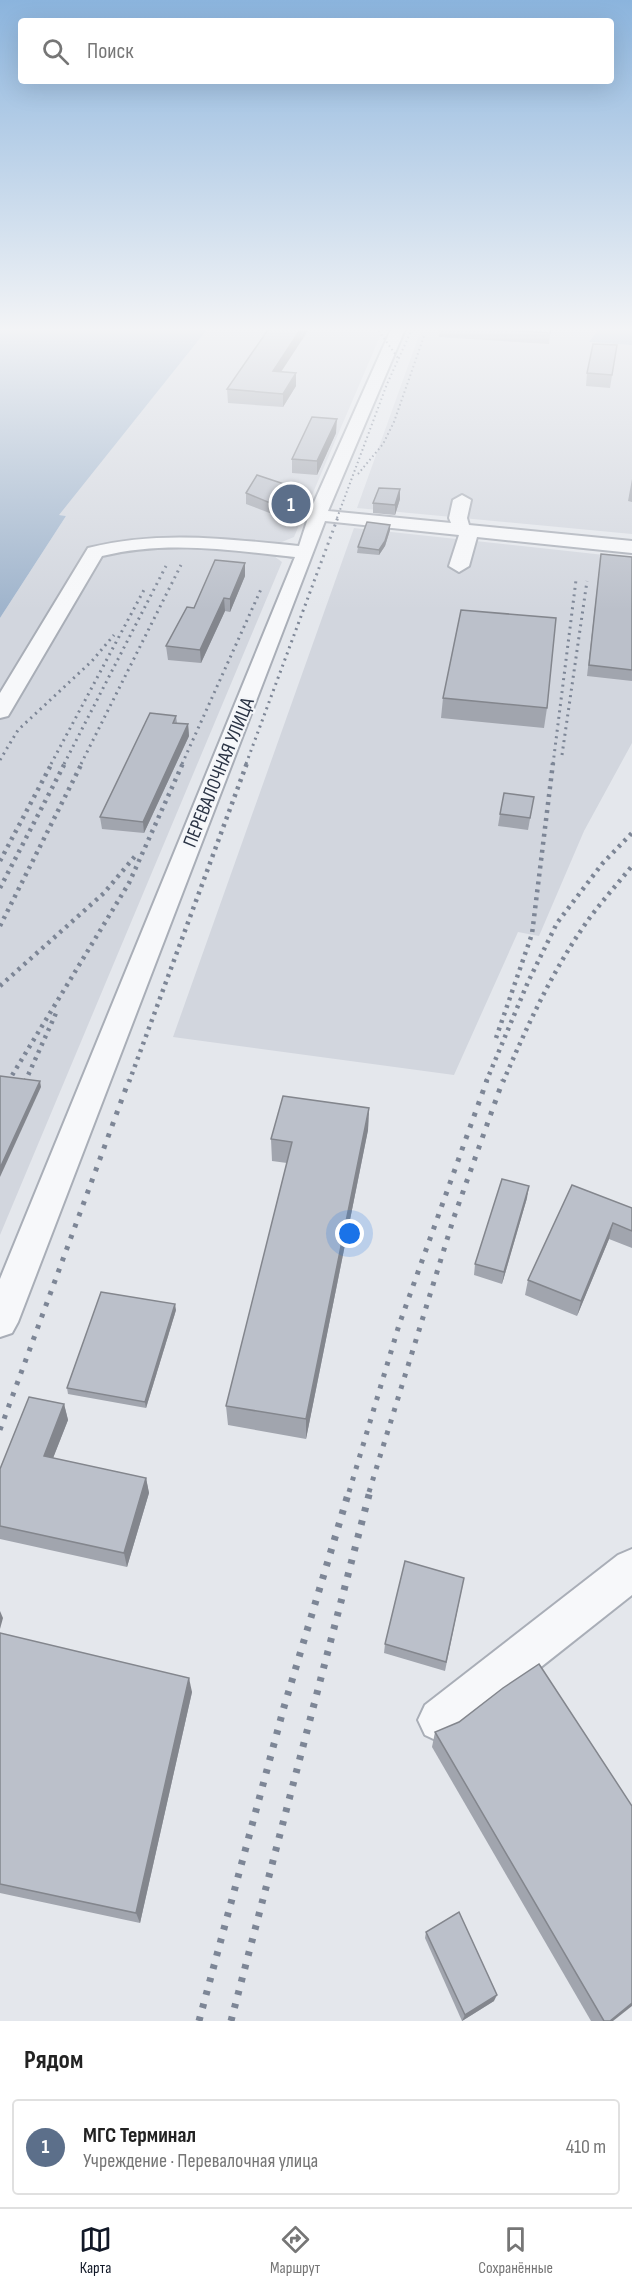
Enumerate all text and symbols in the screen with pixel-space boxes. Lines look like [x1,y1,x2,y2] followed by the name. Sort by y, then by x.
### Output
[18,18,614,84] search box
[39,35,72,68] icon: search
[87,38,133,65] text: Поиск
[272,482,310,526] pin: 1
[178,694,260,851] street label: ПЕРЕВАЛОЧНАЯ УЛИЦА
[335,1219,364,1248] your location
[24,2045,83,2076] text: Рядом
[83,2122,196,2149] text: МГС Терминал
[42,2135,49,2159] text: 1
[566,2135,606,2159] text: 410 m
[83,2149,318,2173] text: Учреждение · Перевалочная улица
[79,2223,112,2278] tab: Карта
[270,2223,320,2278] tab: Маршрут
[478,2223,553,2278] tab: Сохранённые

